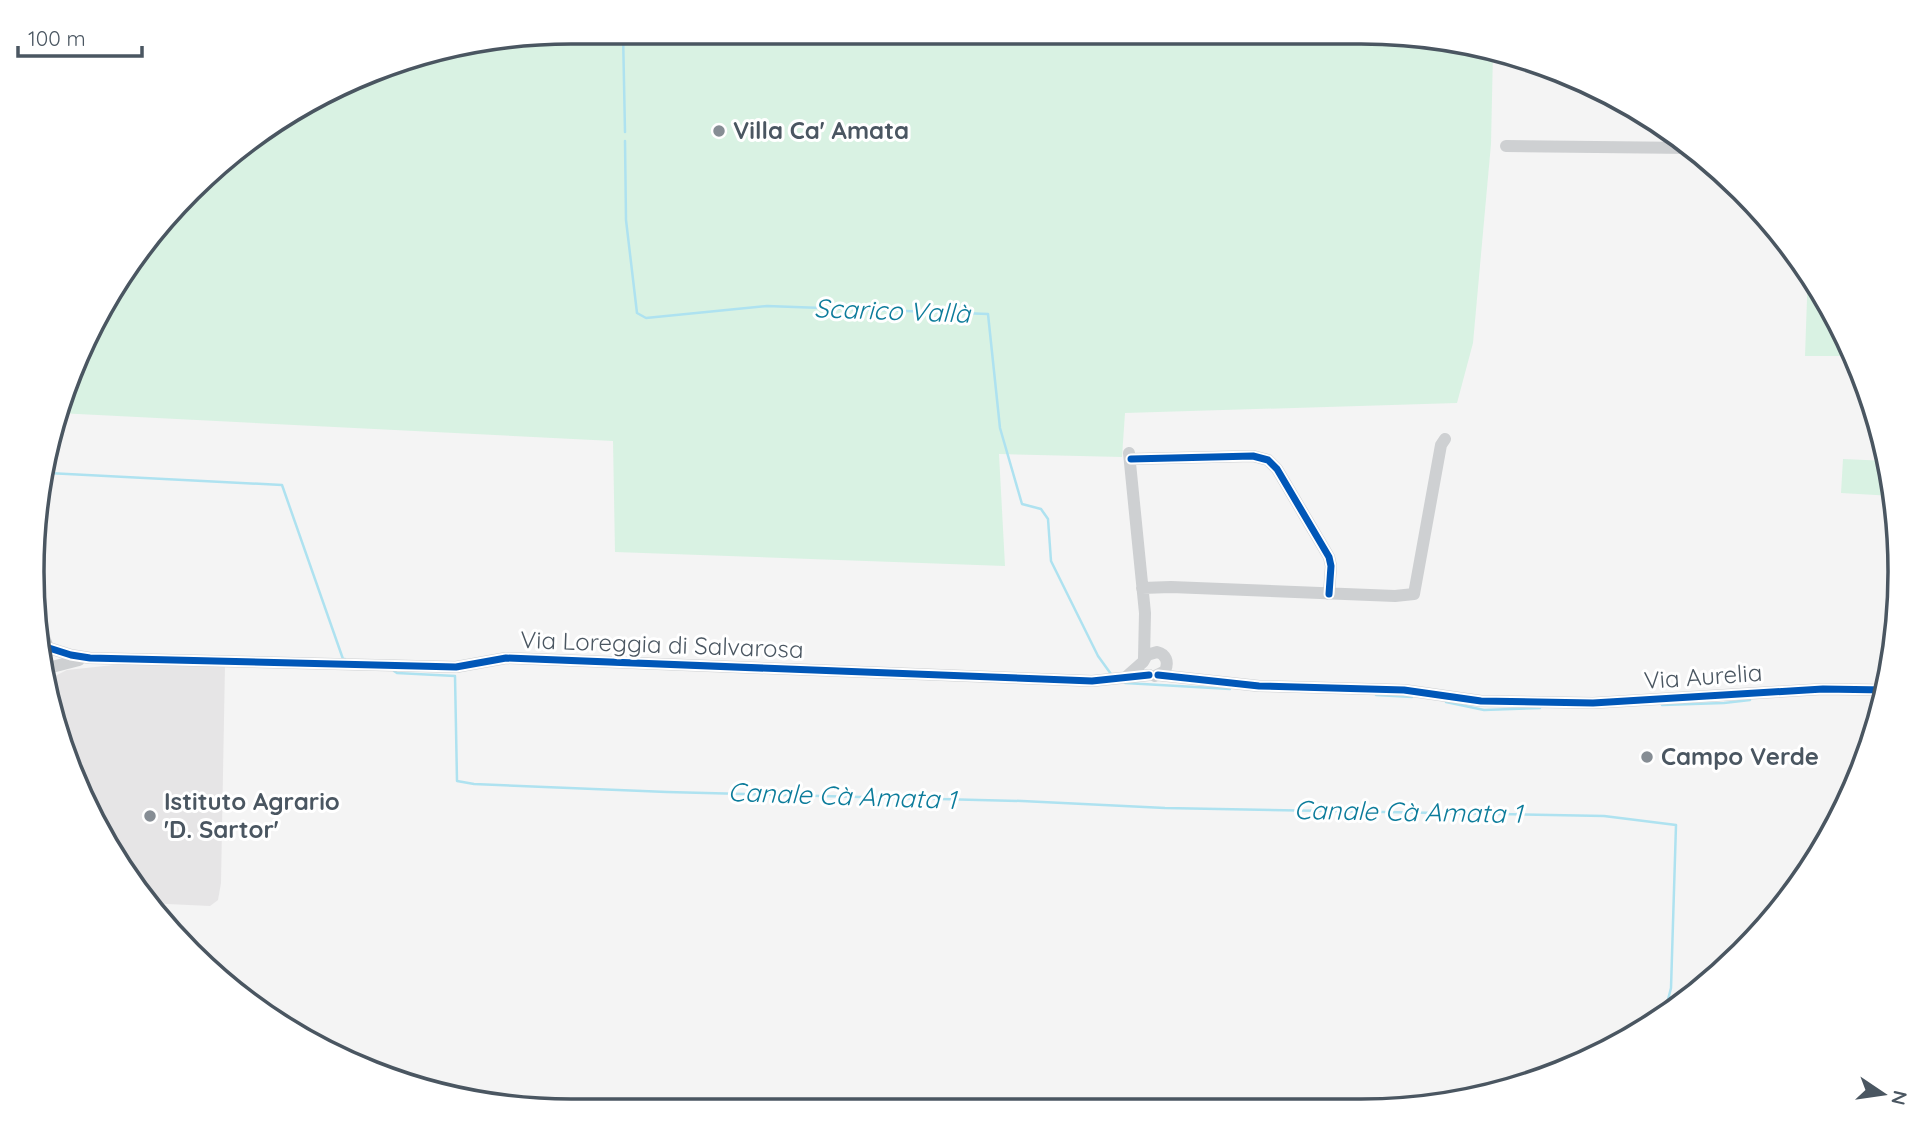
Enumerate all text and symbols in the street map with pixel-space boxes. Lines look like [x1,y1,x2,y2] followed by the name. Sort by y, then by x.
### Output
[18,14,142,58] scale bar
[28,25,86,51] text: 100 m
[733,115,909,145] place label: Villa Ca' Amata
[711,123,727,139] marker: Villa Ca' Amata
[813,291,972,330] water label: Scarico Vallà
[520,624,804,664] street label: Via Loreggia di Salvarosa
[1643,657,1763,695] street label: Via Aurelia
[1661,741,1819,771] place label: Campo Verde
[1639,749,1655,765] marker: Campo Verde
[727,775,959,816] water label: Canale Cà Amata 1
[164,786,340,844] place label: Istituto Agrario 'D. Sartor'
[1294,793,1525,830] water label: Canale Cà Amata 1
[142,808,158,824] marker: Istituto Agrario 'D. Sartor'
[1848,1059,1918,1129] north arrow
[1886,1088,1913,1107] text: N

